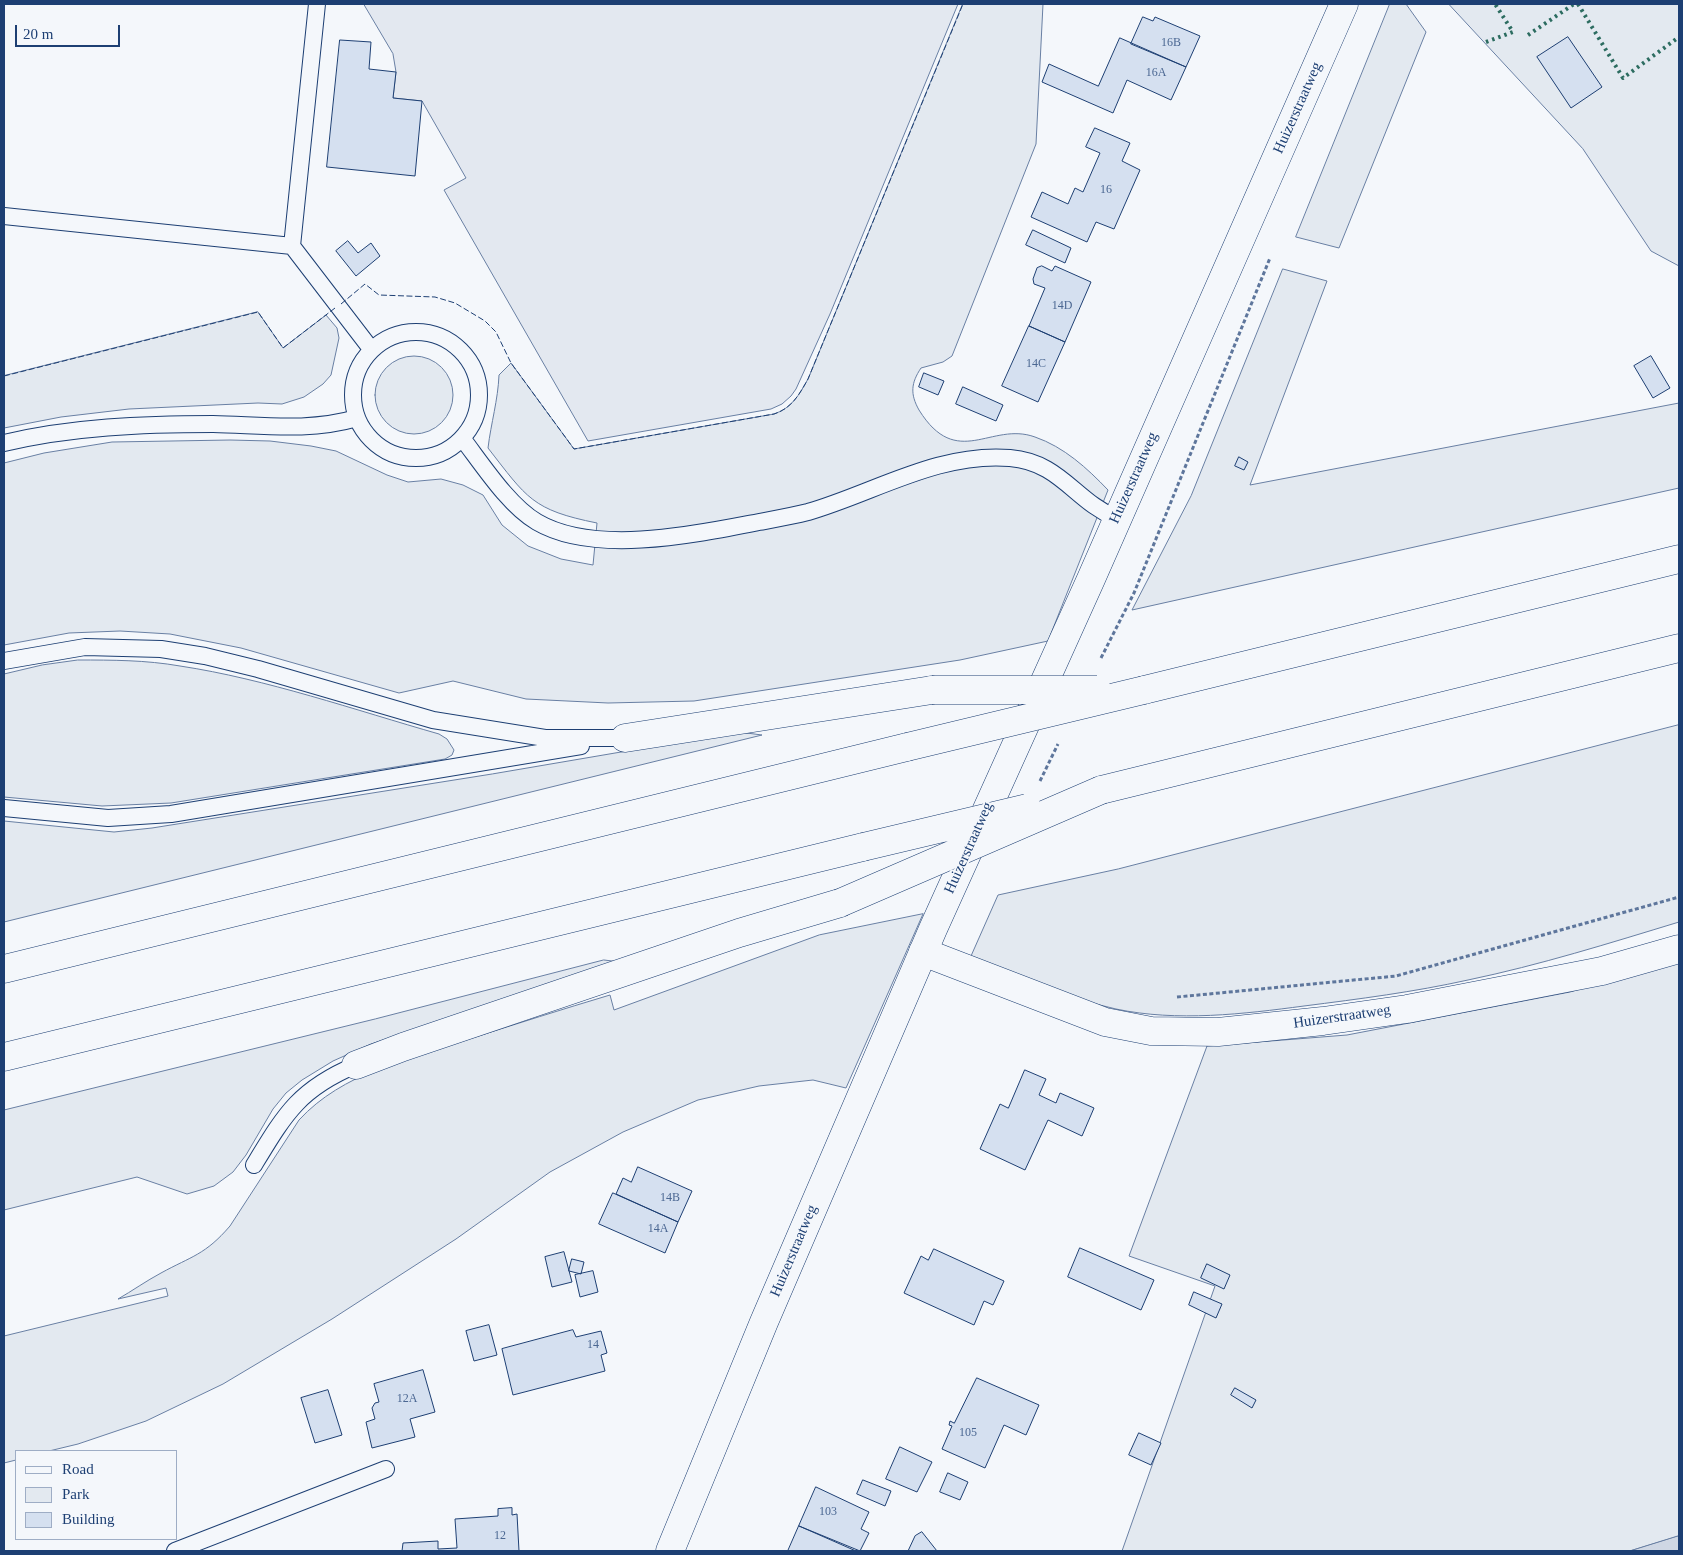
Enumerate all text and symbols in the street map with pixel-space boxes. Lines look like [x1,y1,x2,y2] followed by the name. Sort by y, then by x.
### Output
[18,15,122,47] scale bar
[23,26,53,42] text: 20 m
[1161,36,1181,50] house number: 16B
[1270,59,1326,157] street label: Huizerstraatweg
[1146,66,1166,80] house number: 16A
[1100,183,1112,197] house number: 16
[1052,299,1072,313] house number: 14D
[1026,357,1046,371] house number: 14C
[1106,429,1162,527] street label: Huizerstraatweg
[941,799,997,897] street label: Huizerstraatweg
[1292,1001,1392,1033] street label: Huizerstraatweg
[660,1191,680,1205] house number: 14B
[767,1202,821,1300] street label: Huizerstraatweg
[648,1222,668,1236] house number: 14A
[587,1338,599,1352] house number: 14
[397,1392,417,1406] house number: 12A
[959,1426,977,1440] house number: 105
[15,1450,178,1540] legend
[62,1461,94,1477] text: Road
[62,1486,90,1502] text: Park
[819,1505,837,1519] house number: 103
[62,1511,115,1527] text: Building
[494,1529,506,1543] house number: 12

